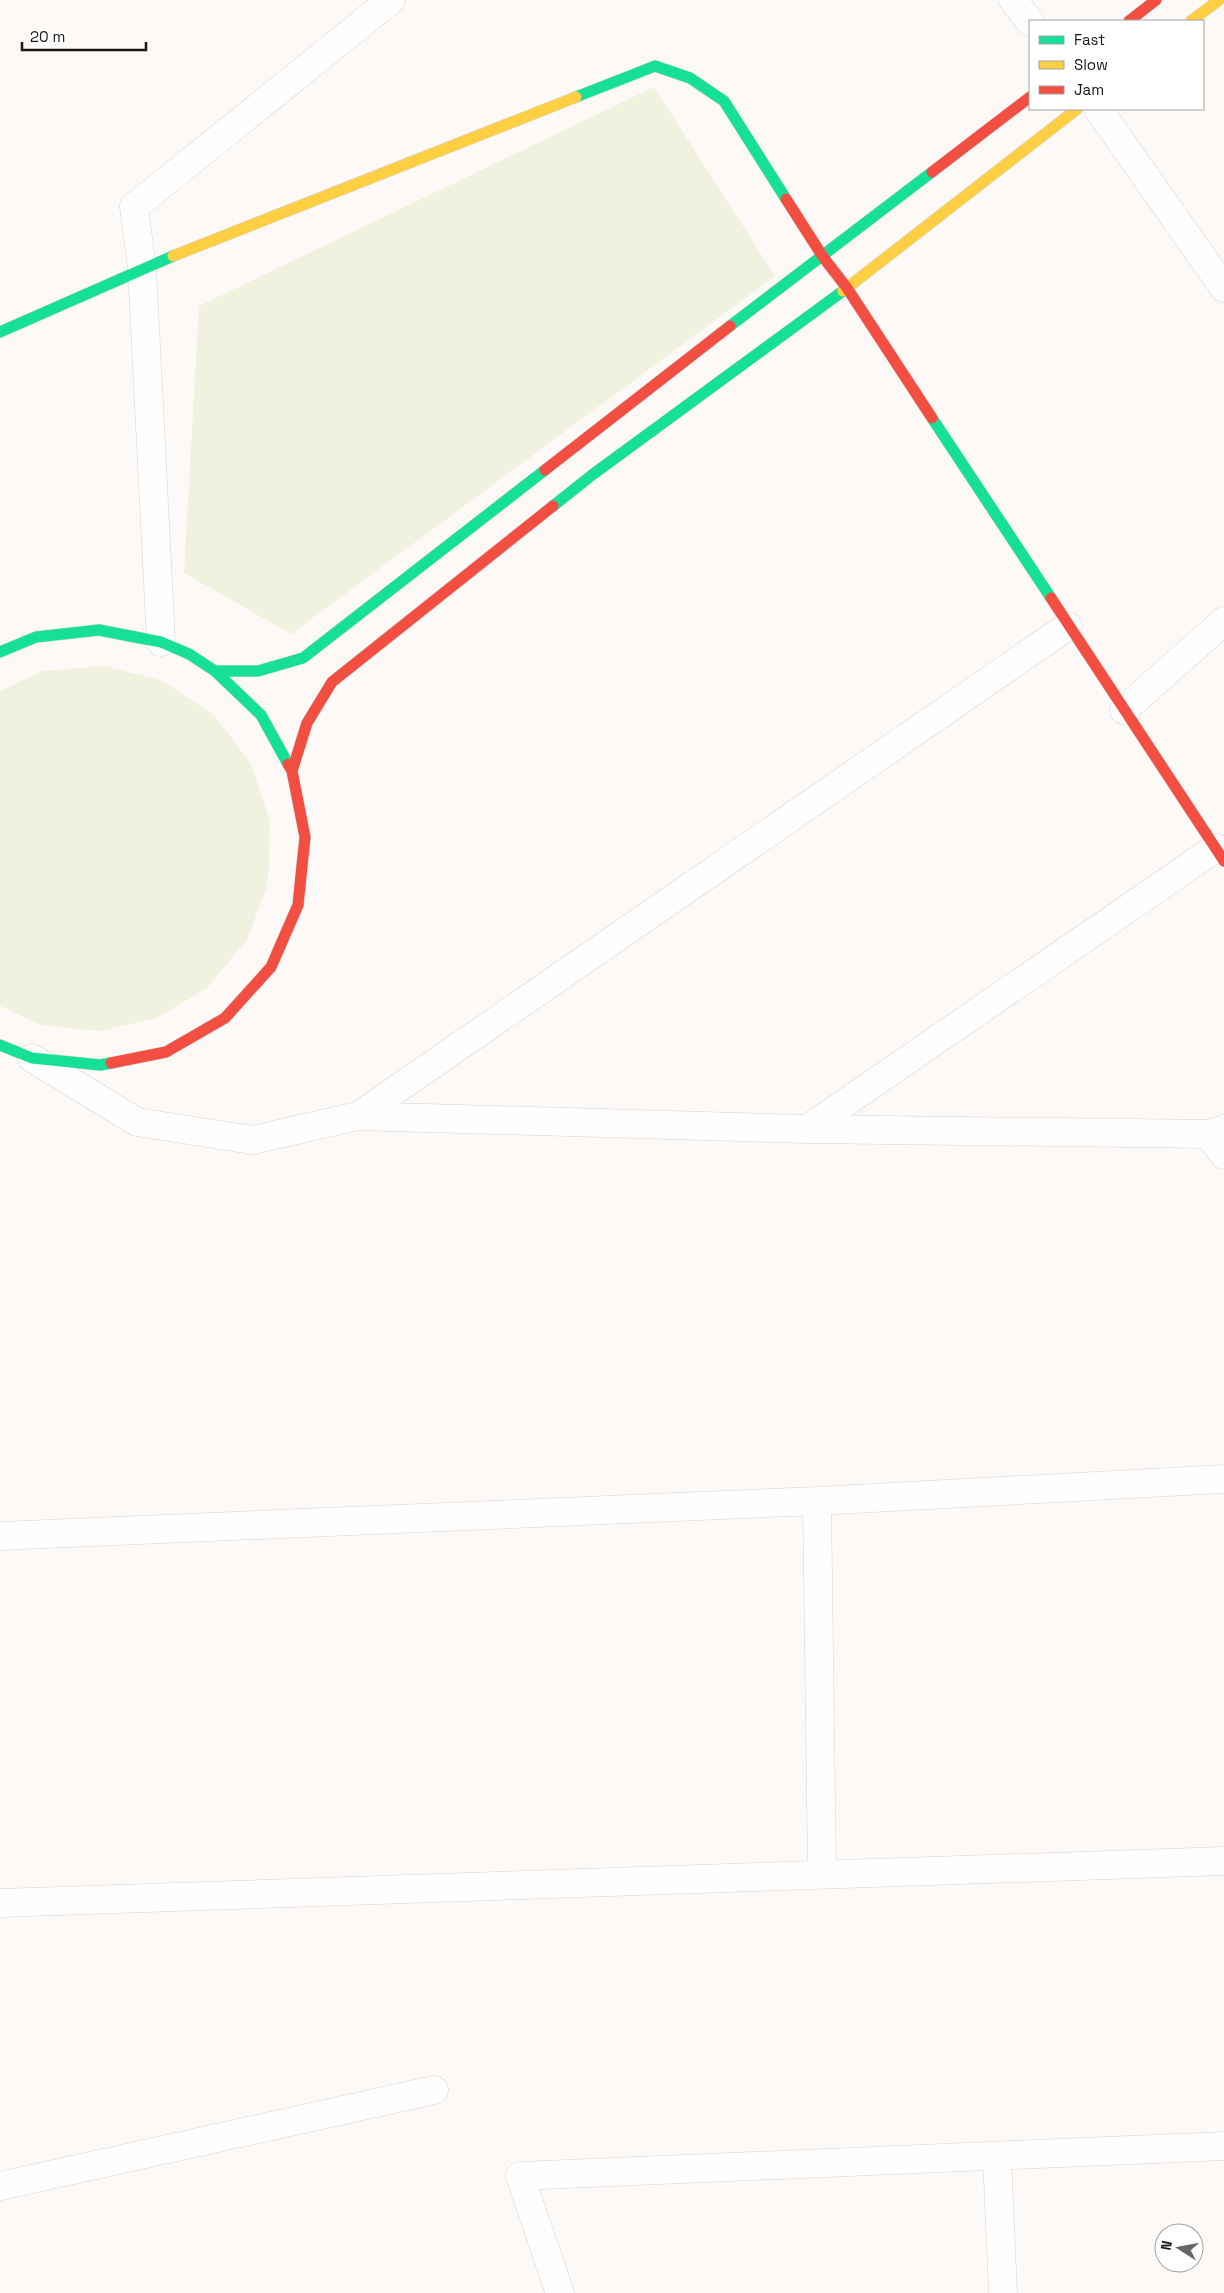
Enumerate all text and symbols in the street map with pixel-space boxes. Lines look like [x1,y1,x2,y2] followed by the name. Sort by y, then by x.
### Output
[22,20,146,52] scale bar
[1029,20,1204,110] legend
[30,27,65,46] text: 20 m
[1074,30,1105,49] text: Fast
[1074,55,1108,74] text: Slow
[1074,80,1104,99] text: Jam
[1154,2223,1204,2273] north arrow
[1157,2239,1176,2252] text: N

